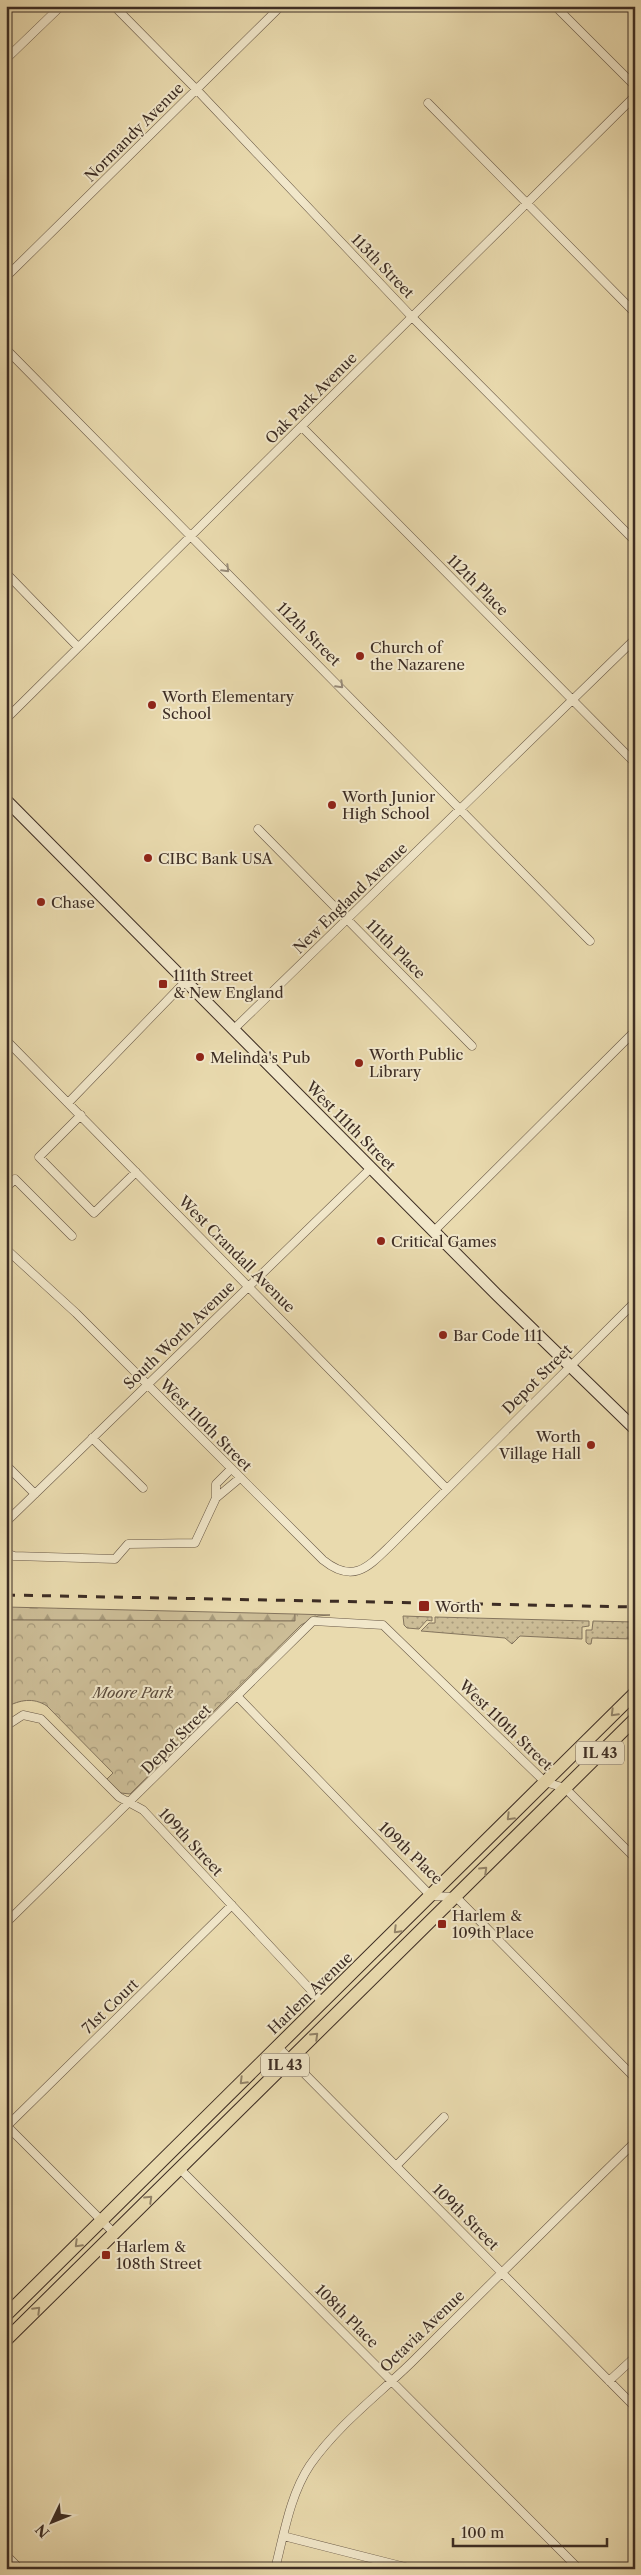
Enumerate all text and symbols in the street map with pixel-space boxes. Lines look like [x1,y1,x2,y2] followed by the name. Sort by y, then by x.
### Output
[80,78,188,186] street label: Normandy Avenue
[348,230,419,303] street label: 113th Street
[261,348,361,448] street label: Oak Park Avenue
[444,551,512,619] street label: 112th Place
[220,564,229,573] one-way arrow
[273,598,345,670] street label: 112th Street
[370,638,465,674] place label: Church of the Nazarene
[354,650,366,662] marker: Church of the Nazarene
[334,679,343,688] one-way arrow
[161,687,295,723] place label: Worth Elementary School
[146,699,158,711] marker: Worth Elementary School
[341,787,436,823] place label: Worth Junior High School
[326,799,338,811] marker: Worth Junior High School
[289,839,411,957] street label: New England Avenue
[158,849,274,868] place label: CIBC Bank USA
[142,852,154,864] marker: CIBC Bank USA
[51,893,95,912] place label: Chase
[35,896,47,908] marker: Chase
[362,915,430,983] street label: 111th Place
[173,966,284,1002] place label: 111th Street & New England
[157,978,169,990] marker: 111th Street & New England
[368,1045,464,1081] place label: Worth Public Library
[210,1048,310,1067] place label: Melinda's Pub
[194,1051,206,1063] marker: Melinda's Pub
[353,1057,365,1069] marker: Worth Public Library
[301,1076,400,1175] street label: West 111th Street
[174,1191,299,1316] street label: West Crandall Avenue
[391,1232,496,1251] place label: Critical Games
[375,1235,387,1247] marker: Critical Games
[119,1277,239,1393] street label: South Worth Avenue
[453,1326,543,1345] place label: Bar Code 111
[437,1329,449,1341] marker: Bar Code 111
[498,1340,576,1418] street label: Depot Street
[155,1374,257,1476] street label: West 110th Street
[498,1427,582,1463] place label: Worth Village Hall
[585,1439,597,1451] marker: Worth Village Hall
[434,1597,481,1616] place label: Worth
[417,1599,431,1613] marker: Worth
[455,1675,557,1775] street label: West 110th Street
[91,1683,174,1702] park label: Moore Park
[137,1700,215,1778] street label: Depot Street
[611,1708,620,1717] one-way arrow
[576,1742,624,1765] road number: IL 43
[155,1804,228,1880] street label: 109th Street
[507,1811,516,1820] one-way arrow
[375,1818,447,1888] street label: 109th Place
[478,1867,487,1876] one-way arrow
[452,1906,534,1942] place label: Harlem & 109th Place
[436,1918,448,1930] marker: Harlem & 109th Place
[393,1924,402,1933] one-way arrow
[264,1948,356,2038] street label: Harlem Avenue
[78,1974,143,2038] street label: 71st Court
[309,2033,318,2042] one-way arrow
[261,2054,309,2076] road number: IL 43
[240,2075,249,2084] one-way arrow
[429,2180,504,2255] street label: 109th Street
[143,2196,152,2205] one-way arrow
[116,2237,203,2273] place label: Harlem & 108th Street
[75,2238,84,2247] one-way arrow
[100,2249,112,2261] marker: Harlem & 108th Street
[311,2280,383,2352] street label: 108th Place
[376,2286,468,2376] street label: Octavia Avenue
[31,2306,40,2315] one-way arrow
[28,2498,78,2548] north arrow
[453,2515,607,2547] scale bar
[32,2520,53,2541] text: N
[461,2523,504,2542] text: 100 m

